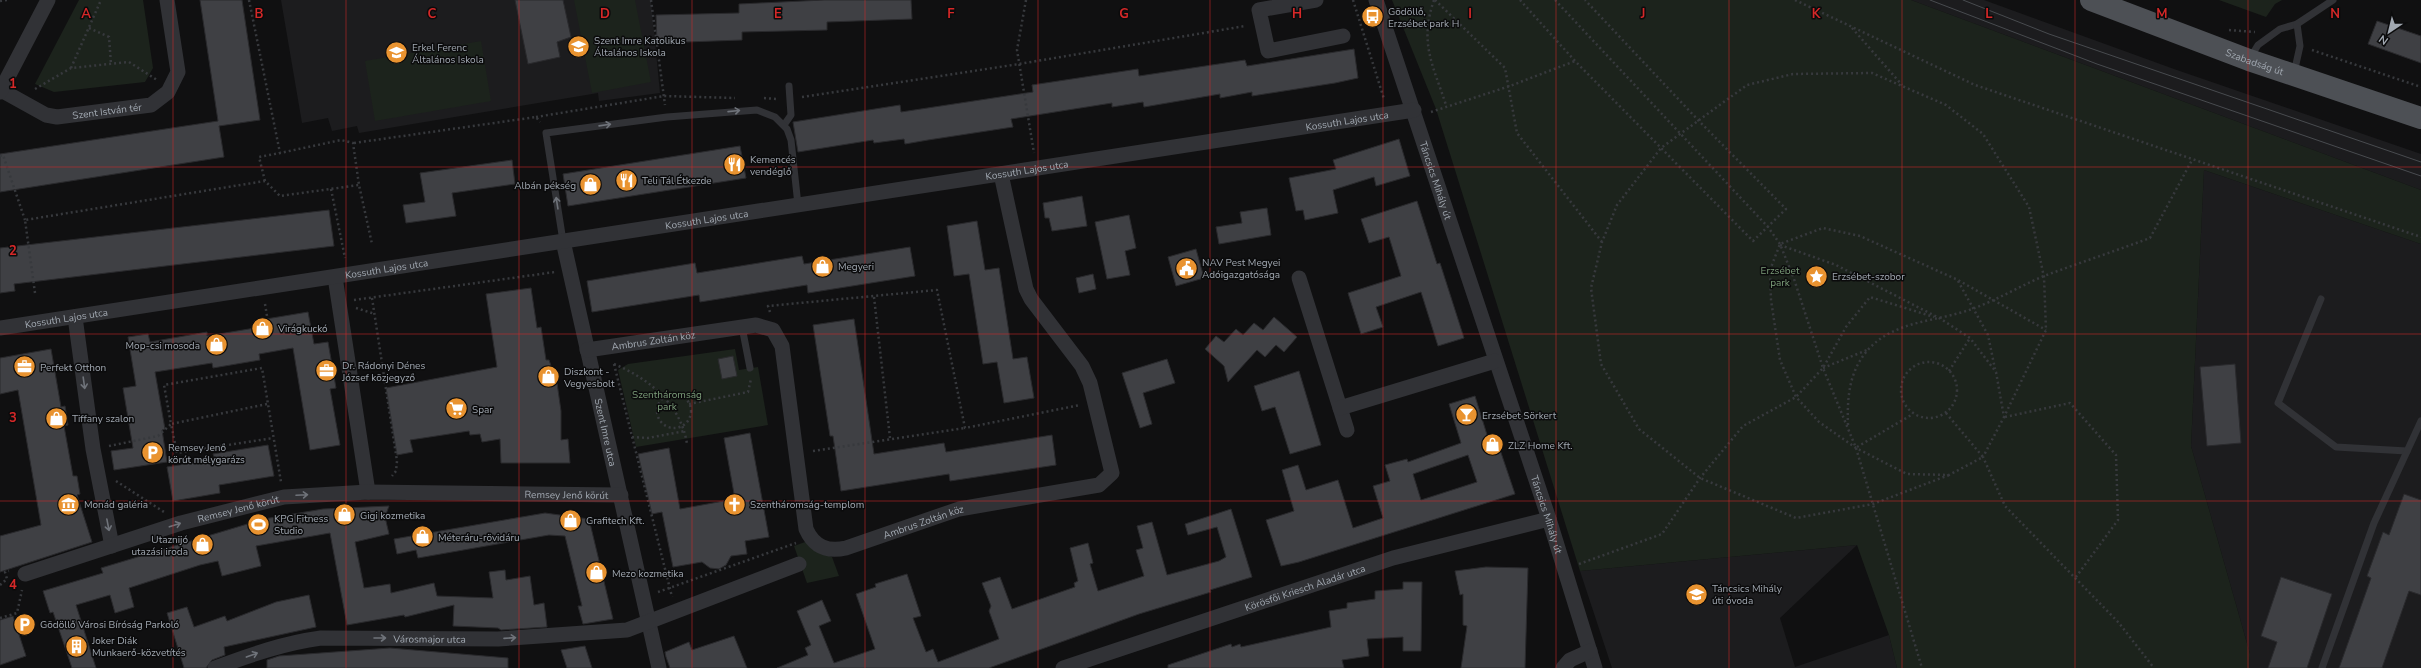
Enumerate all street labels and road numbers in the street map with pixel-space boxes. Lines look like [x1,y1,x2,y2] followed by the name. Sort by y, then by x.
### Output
[2223,46,2286,79] street label: Szabadság út
[72,100,143,123] street label: Szent István tér
[1305,108,1390,135] street label: Kossuth Lajos utca
[1416,140,1455,222] street label: Táncsics Mihály út
[985,157,1069,184] street label: Kossuth Lajos utca
[664,207,749,233] street label: Kossuth Lajos utca
[344,256,429,283] street label: Kossuth Lajos utca
[24,305,109,332] street label: Kossuth Lajos utca
[611,328,697,354] street label: Ambrus Zoltán köz
[591,397,619,468] street label: Szent Imre utca
[1527,474,1565,556] street label: Táncsics Mihály út
[524,488,609,503] street label: Remsey Jenő körút
[196,492,281,527] street label: Remsey Jenő körút
[881,502,965,543] street label: Ambrus Zoltán köz
[1243,562,1367,615] street label: Körösfői Kriesch Aladár utca
[392,632,466,647] street label: Városmajor utca

